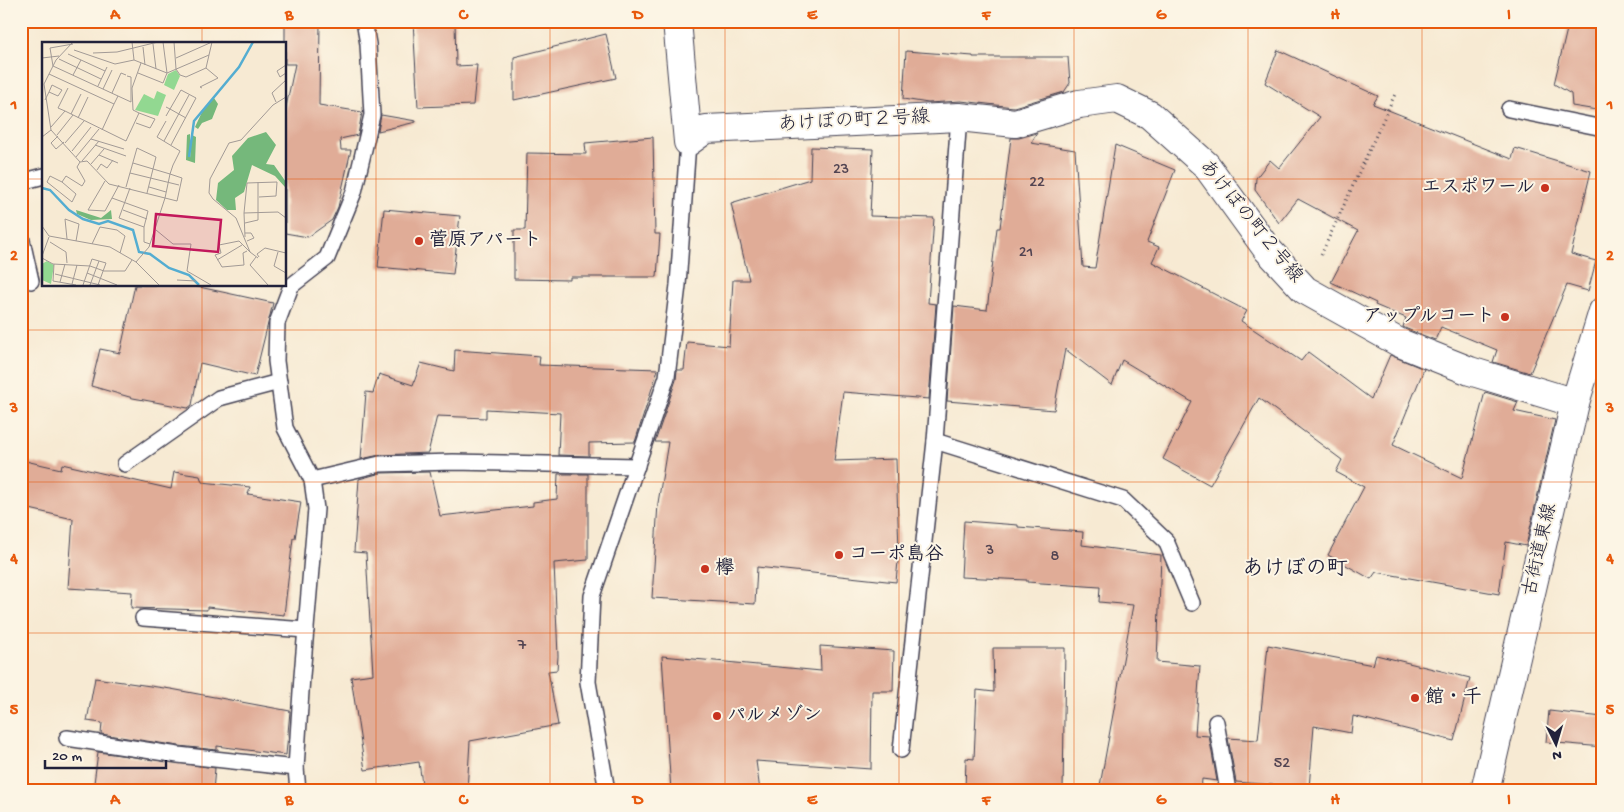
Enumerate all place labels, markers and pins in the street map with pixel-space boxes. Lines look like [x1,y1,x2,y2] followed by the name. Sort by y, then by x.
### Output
[1422,177,1535,200] place label: エスポワール
[1539,182,1551,194] marker: エスポワール
[429,229,542,253] place label: 菅原アパート
[413,235,425,247] marker: 菅原アパート
[1363,305,1495,329] place label: アップルコート
[1499,311,1511,323] marker: アップルコート
[849,543,944,567] place label: コーポ島谷
[833,549,845,561] marker: コーポ島谷
[715,557,735,581] place label: 欅
[699,563,711,575] marker: 欅
[1425,686,1482,710] place label: 館・千
[1409,692,1421,704] marker: 館・千
[727,704,822,728] place label: パルメゾン
[711,710,723,722] marker: パルメゾン

